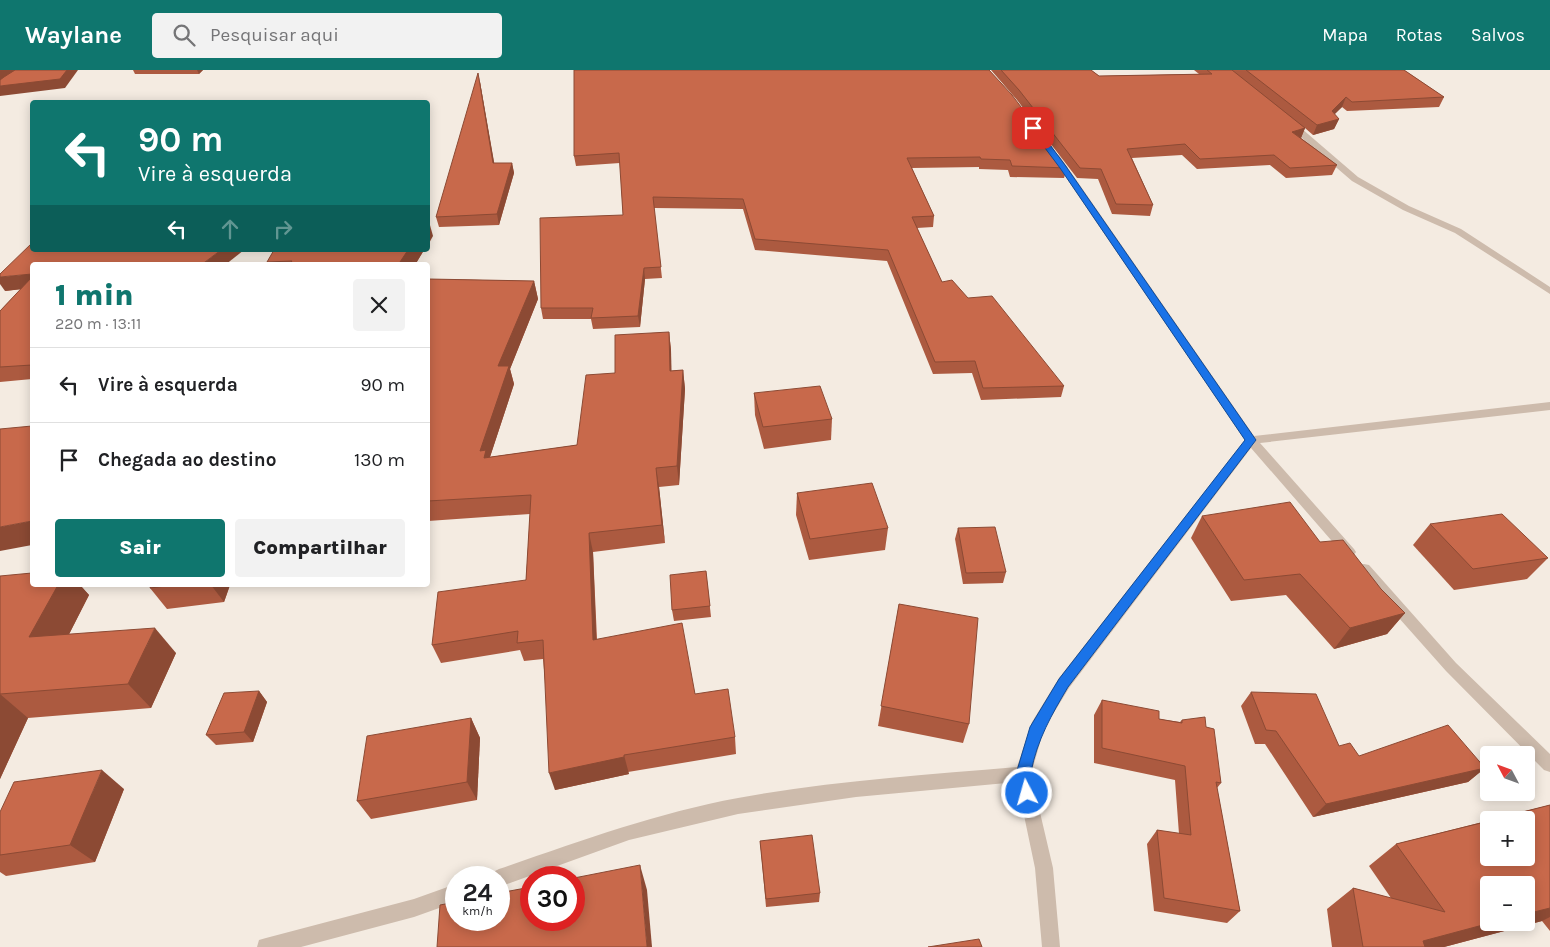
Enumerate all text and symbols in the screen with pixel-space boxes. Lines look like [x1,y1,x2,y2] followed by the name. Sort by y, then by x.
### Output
[152,13,502,58] search box
[25,21,122,49] text: Waylane
[170,21,198,49] icon: search
[210,24,339,46] text: Pesquisar aqui
[1322,24,1368,46] text: Mapa
[1396,24,1443,46] text: Rotas
[1471,24,1525,46] text: Salvos
[1012,107,1054,149] pin
[1019,114,1047,142] icon: arrive
[138,119,224,160] text: 90 m
[55,120,120,185] icon: left
[138,161,292,187] text: Vire à esquerda
[163,215,191,243] icon: left
[216,215,244,243] icon: ahead
[269,215,297,243] icon: right
[55,277,134,313] text: 1 min
[353,279,405,331] button: close
[55,314,141,333] text: 220 m · 13:11
[55,371,83,399] icon: left
[98,374,238,396] text: Vire à esquerda
[360,374,405,396] text: 90 m
[55,446,83,474] icon: arrive
[98,449,276,471] text: Chegada ao destino
[354,449,405,471] text: 130 m
[55,519,225,577] button: Sair
[235,519,405,577] button: Compartilhar
[1480,746,1535,801] north arrow
[1480,746,1535,931] map controls
[1000,766,1052,818] position arrow
[1480,811,1535,866] button: +
[520,866,585,931] speed limit sign: 30
[1480,876,1535,931] button: −
[462,878,493,907] text: 24
[462,904,493,918] text: km/h

